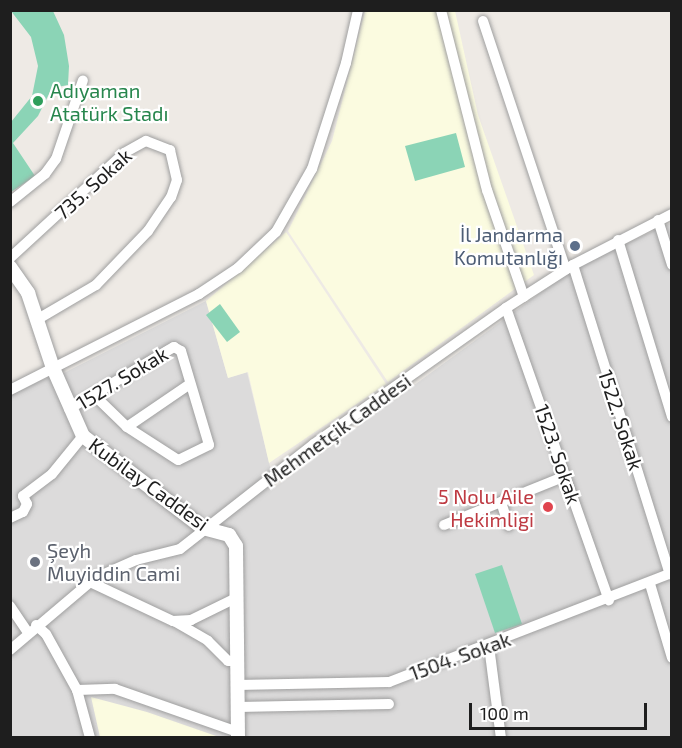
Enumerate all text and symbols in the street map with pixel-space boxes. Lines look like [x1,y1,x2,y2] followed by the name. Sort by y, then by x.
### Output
[50,78,169,125] place label: Adıyaman Atatürk Stadı
[31,94,45,108] marker: Adıyaman Atatürk Stadı
[50,143,136,225] street label: 735. Sokak
[454,222,563,269] place label: İl Jandarma Komutanlığı
[568,239,582,253] marker: İl Jandarma Komutanlığı
[72,341,172,415] street label: 1527. Sokak
[593,367,649,473] street label: 1522. Sokak
[259,368,415,492] street label: Mehmetçik Caddesi
[530,401,586,507] street label: 1523. Sokak
[84,432,214,536] street label: Kubilay Caddesi
[437,484,534,531] place label: 5 Nolu Aile Hekimligi
[539,498,557,516] marker: 5 Nolu Aile Hekimligi
[47,538,180,585] place label: Şeyh Muyiddin Cami
[28,555,42,569] marker: Şeyh Muyiddin Cami
[406,627,514,685] street label: 1504. Sokak
[472,691,650,729] scale bar
[480,702,529,724] text: 100 m

